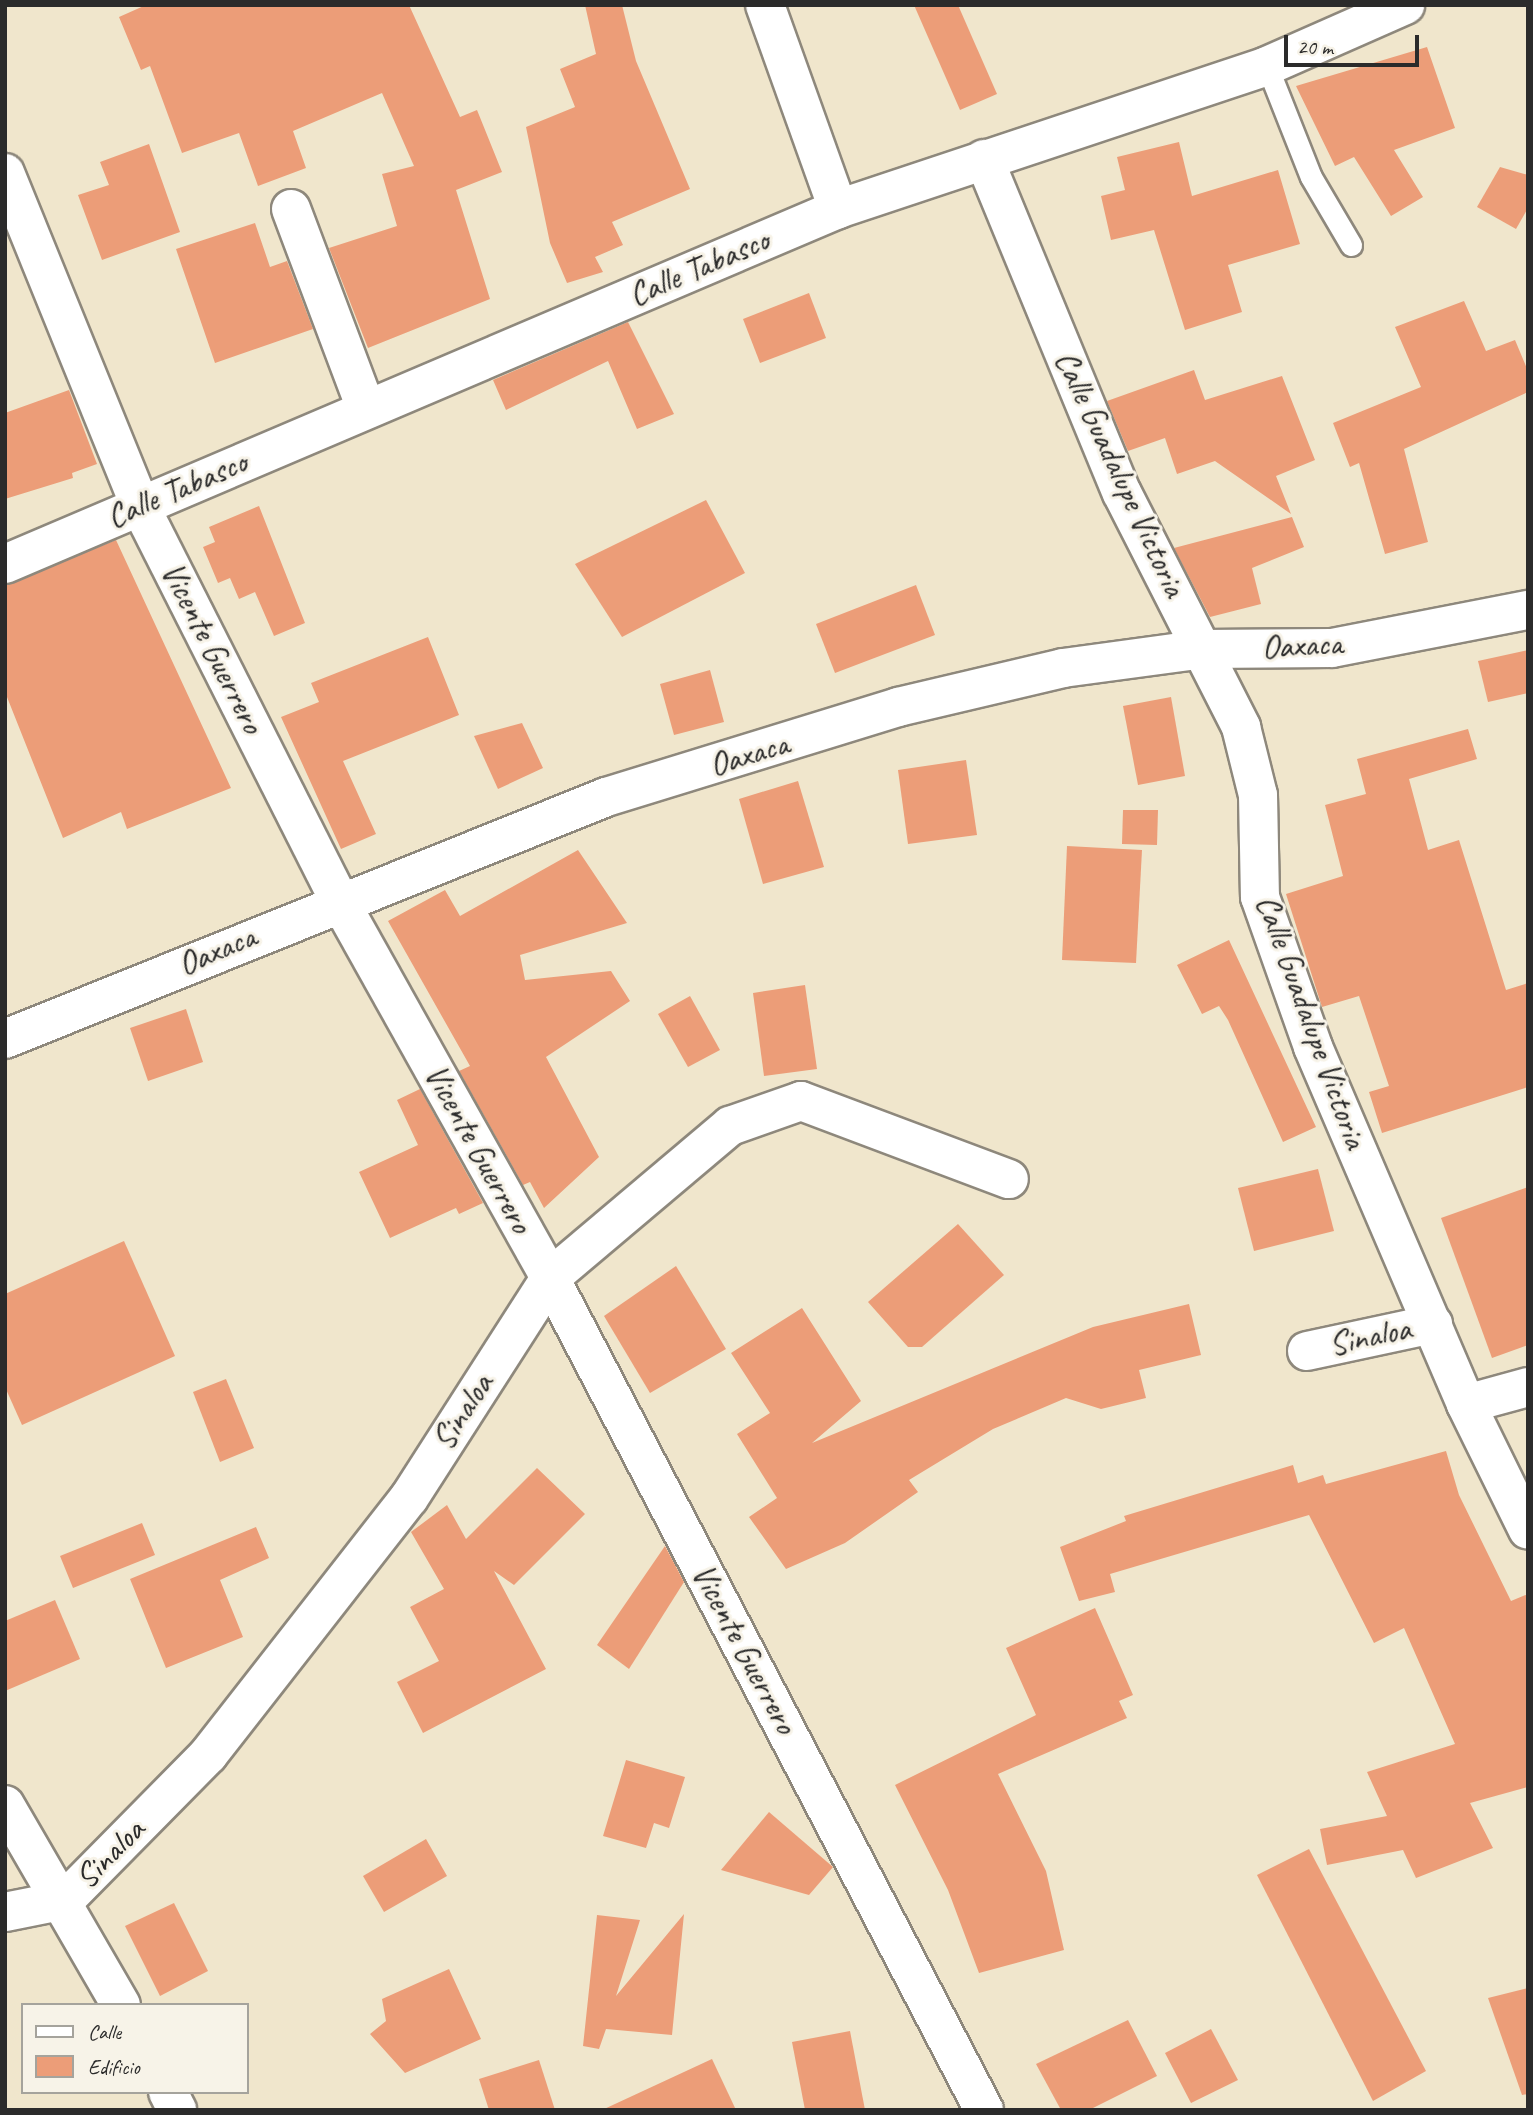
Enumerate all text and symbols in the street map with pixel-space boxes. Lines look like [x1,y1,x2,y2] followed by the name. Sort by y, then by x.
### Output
[1288,21,1423,65] scale bar
[1297,34,1333,60] text: 20 m
[623,221,775,315] street label: Calle Tabasco
[1046,345,1194,603] street label: Calle Guadalupe Victoria
[101,443,253,537] street label: Calle Tabasco
[152,556,272,740] street label: Vicente Guerrero
[1261,624,1343,668] street label: Oaxaca
[705,724,793,786] street label: Oaxaca
[1247,890,1375,1154] street label: Calle Guadalupe Victoria
[172,917,262,985] street label: Oaxaca
[416,1058,540,1240] street label: Vicente Guerrero
[1325,1309,1415,1365] street label: Sinaloa
[424,1367,502,1457] street label: Sinaloa
[683,1557,805,1741] street label: Vicente Guerrero
[67,1811,153,1897] street label: Sinaloa
[21,2003,248,2094] legend
[88,2019,121,2045] text: Calle
[88,2054,140,2080] text: Edificio

